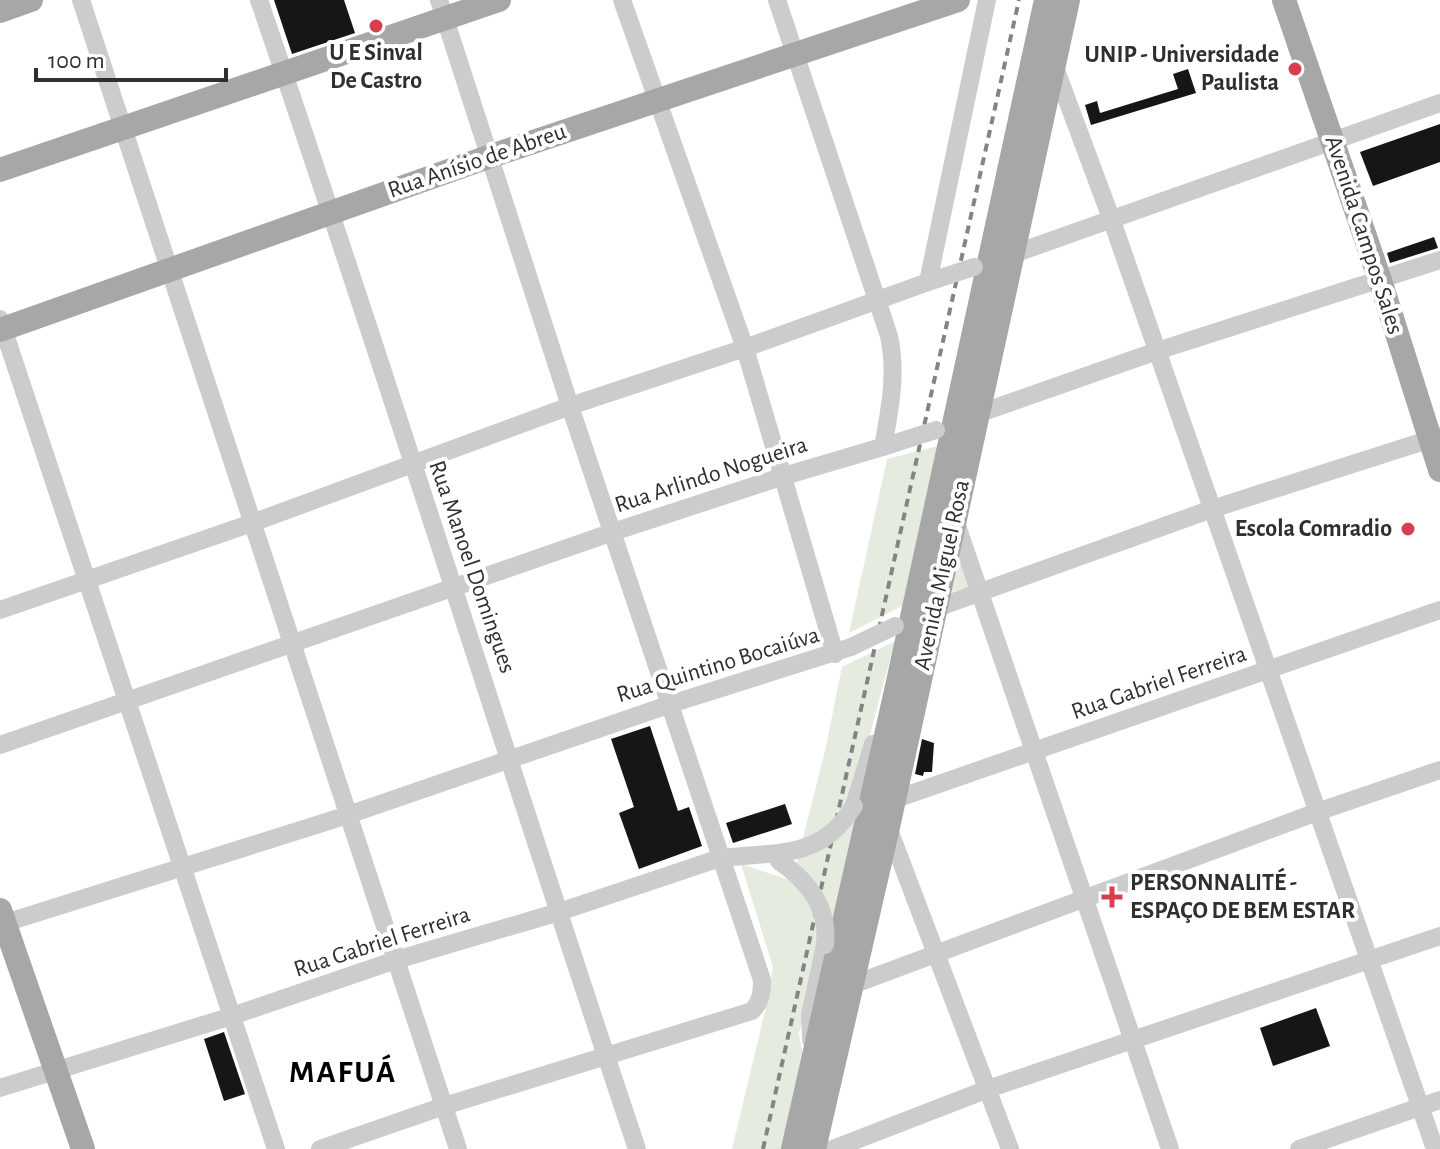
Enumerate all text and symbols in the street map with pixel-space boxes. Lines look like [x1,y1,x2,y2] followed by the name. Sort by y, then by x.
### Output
[367,17,385,35] marker: U E Sinval De Castro
[36,32,226,82] scale bar
[329,41,423,93] place label: U E Sinval De Castro
[1085,43,1279,95] place label: UNIP - Universidade Paulista
[48,49,105,73] text: 100 m
[1286,60,1304,78] marker: UNIP - Universidade Paulista
[385,119,569,203] street label: Rua Anísio de Abreu
[1321,133,1407,337] street label: Avenida Campos Sales
[612,433,810,517] street label: Rua Arlindo Nogueira
[424,458,520,676] street label: Rua Manoel Domingues
[910,478,974,672] street label: Avenida Miguel Rosa
[1235,517,1392,541] place label: Escola Comradio
[1399,520,1417,538] marker: Escola Comradio
[614,623,822,707] street label: Rua Quintino Bocaiúva
[1068,642,1250,724] street label: Rua Gabriel Ferreira
[1130,867,1355,923] place label: PERSONNALITÉ - ESPAÇO DE BEM ESTAR
[1101,886,1123,908] marker: PERSONNALITÉ - ESPAÇO DE BEM ESTAR
[291,902,473,982] street label: Rua Gabriel Ferreira
[289,1054,397,1088] district label: MAFUÁ

